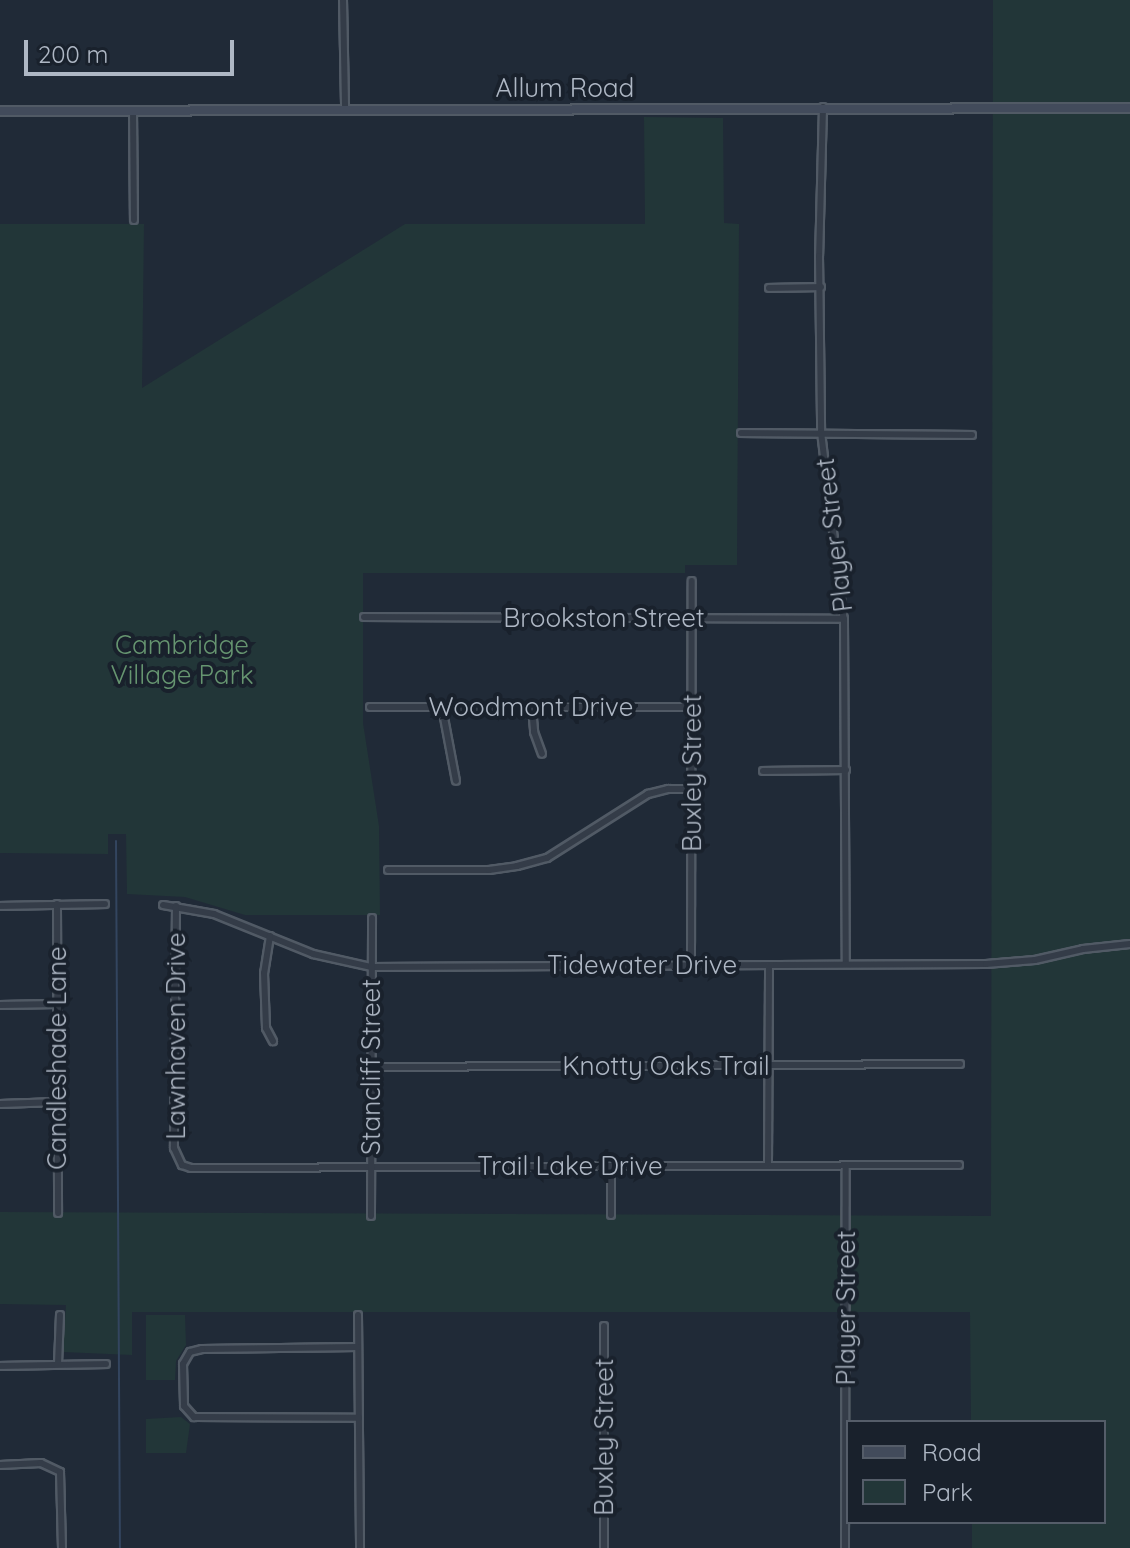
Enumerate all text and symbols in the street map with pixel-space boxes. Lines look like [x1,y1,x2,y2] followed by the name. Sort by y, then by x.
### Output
[28,24,238,74] scale bar
[38,39,108,69] text: 200 m
[496,72,634,104] street label: Allum Road
[809,456,859,614] street label: Player Street
[503,602,705,634] street label: Brookston Street
[110,629,254,690] park label: Cambridge Village Park
[429,691,633,723] street label: Woodmont Drive
[676,694,708,852] street label: Buxley Street
[160,932,192,1140] street label: Lawnhaven Drive
[41,946,73,1170] street label: Candleshade Lane
[547,949,737,981] street label: Tidewater Drive
[355,979,387,1155] street label: Stancliff Street
[562,1050,770,1082] street label: Knotty Oaks Trail
[477,1150,663,1182] street label: Trail Lake Drive
[830,1231,862,1385] street label: Player Street
[588,1358,620,1516] street label: Buxley Street
[846,1420,1106,1524] legend
[922,1437,982,1467] text: Road
[922,1477,973,1507] text: Park

